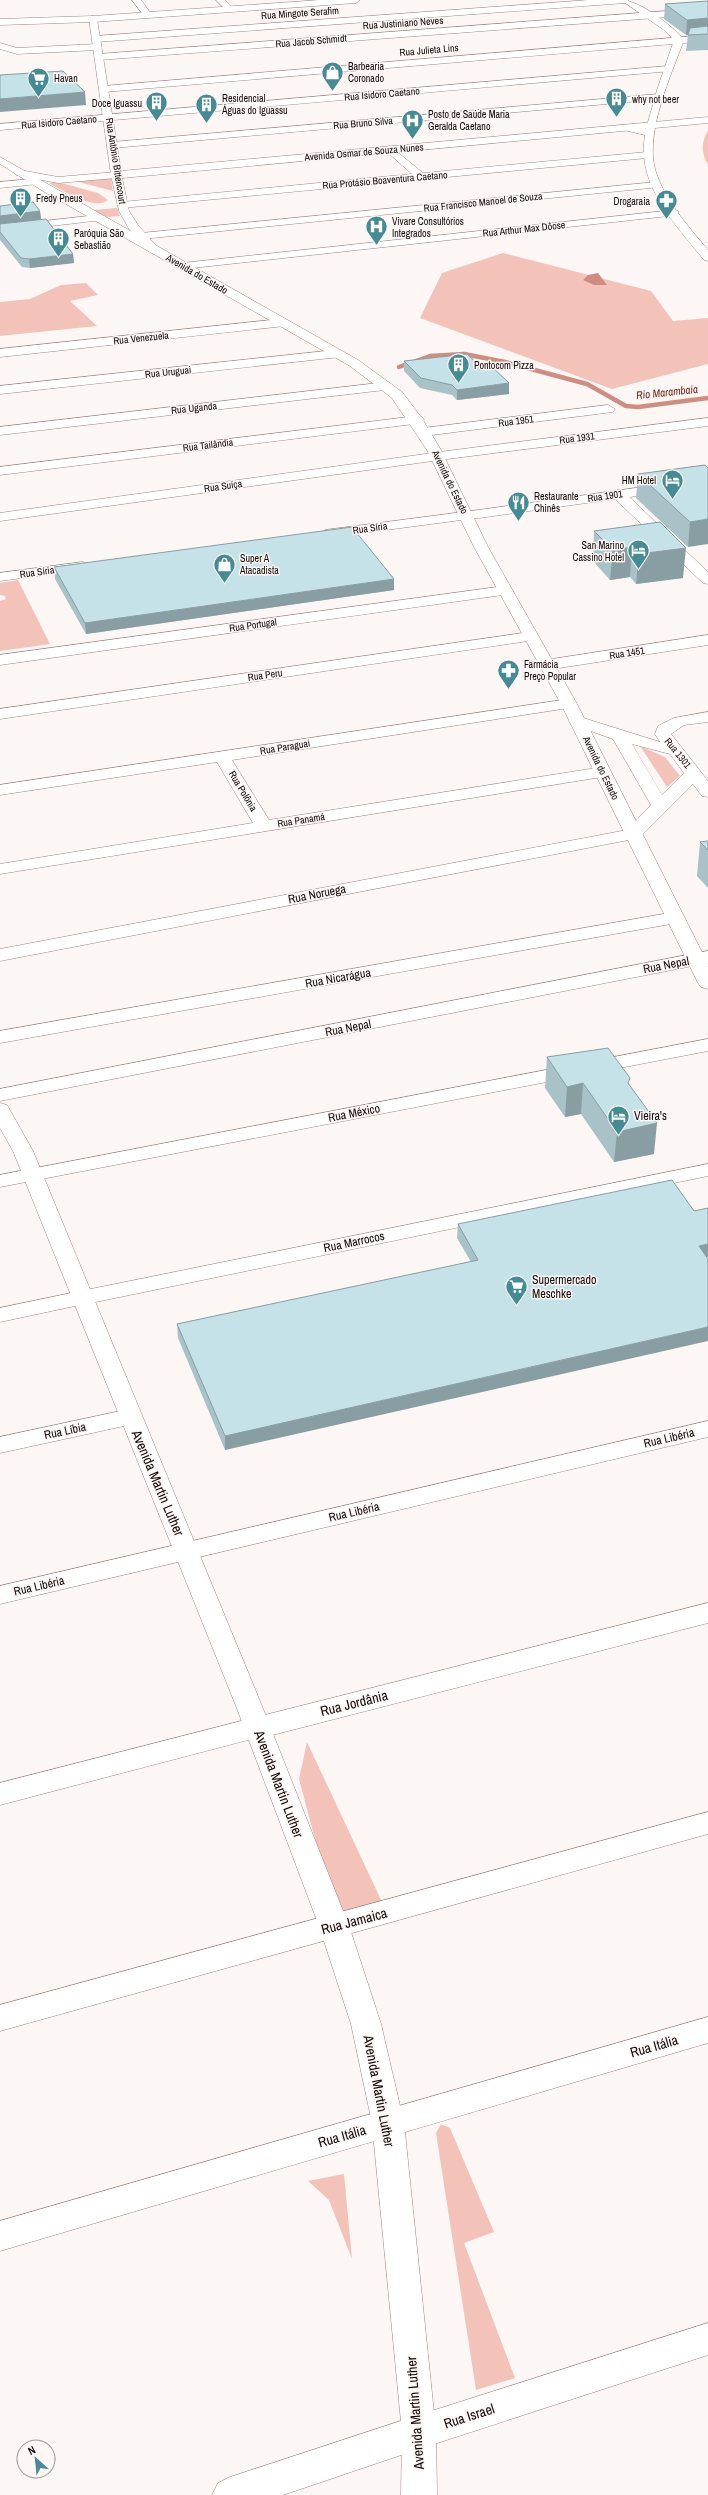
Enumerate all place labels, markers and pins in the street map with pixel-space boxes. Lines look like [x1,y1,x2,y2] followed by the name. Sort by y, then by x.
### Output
[319,59,345,92] shop icon: Barbearia Coronado
[348,60,384,85] place label: Barbearia Coronado
[26,65,52,98] supermarket icon: Havan
[54,72,78,85] place label: Havan
[603,86,629,119] building icon: why not beer
[144,90,170,123] building icon: Doce Iguassu
[194,91,220,124] building icon: Residencial Águas do Iguassu
[221,92,288,117] place label: Residencial Águas do Iguassu
[632,93,679,106] place label: why not beer
[92,97,142,110] place label: Doce Iguassu
[399,107,425,140] hospital icon: Posto de Saúde Maria Geralda Caetano
[428,108,510,133] place label: Posto de Saúde Maria Geralda Caetano
[7,185,33,218] building icon: Fredy Pneus
[653,188,679,221] pharmacy icon: Drogaraia
[36,192,83,205] place label: Fredy Pneus
[614,195,650,208] place label: Drogaraia
[363,214,389,247] hospital icon: Vivare Consultórios Integrados
[392,215,464,240] place label: Vivare Consultórios Integrados
[45,226,71,259] building icon: Paróquia São Sebastião
[74,227,125,252] place label: Paróquia São Sebastião
[445,352,471,385] building icon: Pontocom Pizza
[474,359,534,372] place label: Pontocom Pizza
[659,467,685,500] hotel icon: HM Hotel
[622,474,656,487] place label: HM Hotel
[506,489,532,522] restaurant icon: Restaurante Chinês
[534,490,579,515] place label: Restaurante Chinês
[626,538,652,571] hotel icon: San Marino Cassino Hotel
[573,539,624,564] place label: San Marino Cassino Hotel
[211,551,237,584] shop icon: Super A Atacadista
[239,552,279,577] place label: Super A Atacadista
[496,657,522,690] pharmacy icon: Farmácia Preço Popular
[524,658,576,683] place label: Farmácia Preço Popular
[606,1103,632,1136] hotel icon: Vieira's
[634,1108,667,1124] place label: Vieira's
[532,1272,597,1302] place label: Supermercado Meschke
[503,1274,529,1307] supermarket icon: Supermercado Meschke

